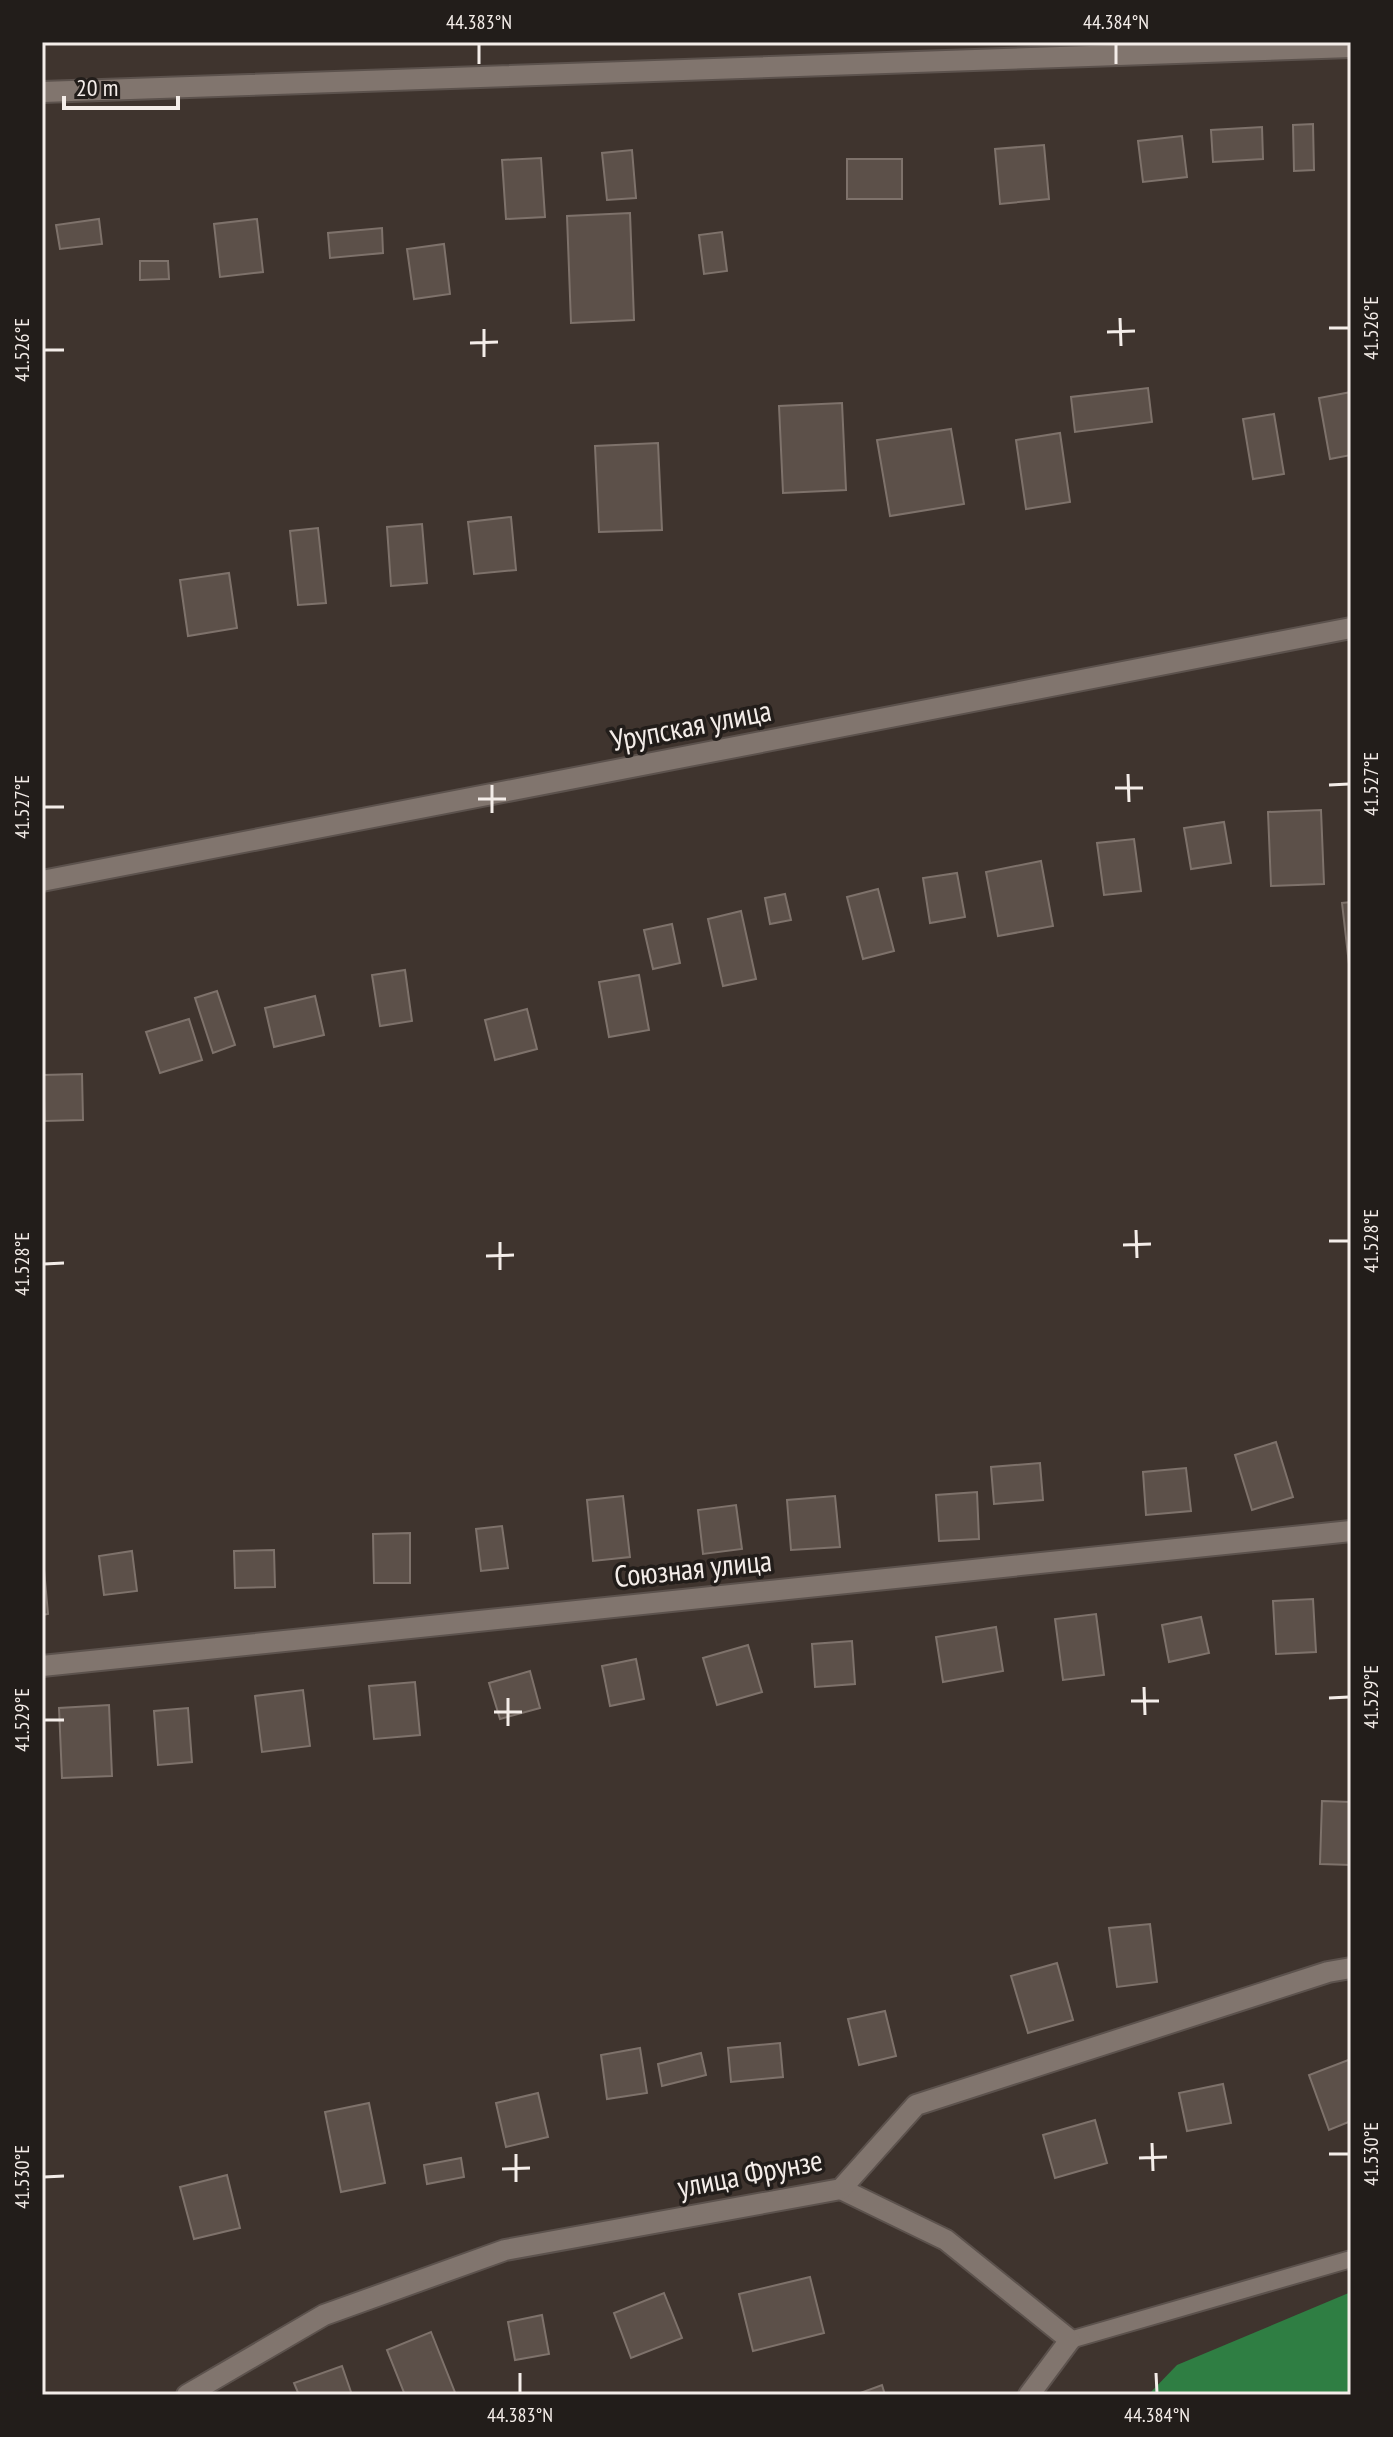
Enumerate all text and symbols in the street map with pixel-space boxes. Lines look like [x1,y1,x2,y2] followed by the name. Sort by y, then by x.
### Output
[446,9,512,35] text: 44.383°N
[1083,9,1149,35] text: 44.384°N
[64,60,178,110] scale bar
[76,72,118,103] text: 20 m
[1358,296,1384,360] text: 41.526°E
[9,318,35,382] text: 41.526°E
[607,690,774,759] street label: Урупская улица
[1358,752,1384,816] text: 41.527°E
[9,775,35,839] text: 41.527°E
[1358,1209,1384,1273] text: 41.528°E
[9,1232,35,1296] text: 41.528°E
[612,1540,774,1595] street label: Союзная улица
[1358,1665,1384,1729] text: 41.529°E
[9,1688,35,1752] text: 41.529°E
[1358,2122,1384,2186] text: 41.530°E
[674,2139,826,2206] street label: улица Фрунзе
[9,2145,35,2209] text: 41.530°E
[487,2402,553,2428] text: 44.383°N
[1124,2402,1190,2428] text: 44.384°N

